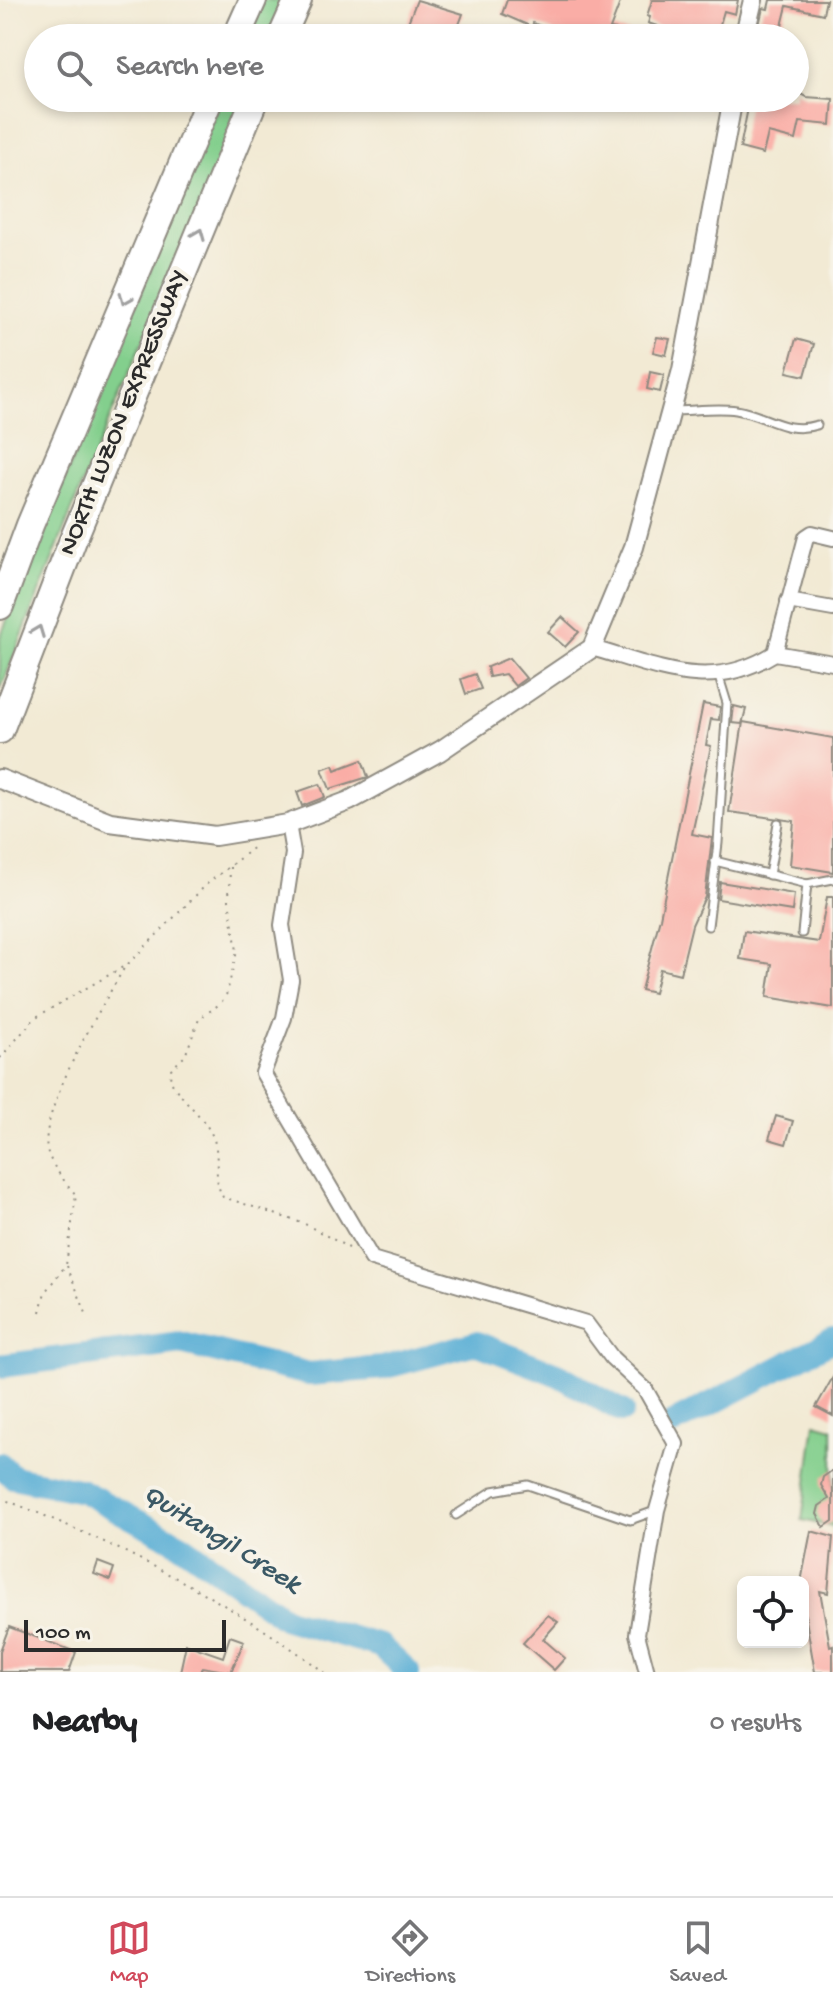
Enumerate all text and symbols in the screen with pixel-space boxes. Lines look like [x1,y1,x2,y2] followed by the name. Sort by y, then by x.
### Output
[24,24,809,112] search box
[52,46,96,90] icon: search
[116,51,264,86] text: Search here
[189,228,205,242] one-way arrow
[53,266,197,560] street label: NORTH LUZON EXPRESSWAY
[119,291,135,305] one-way arrow
[28,625,45,639] one-way arrow
[136,1478,308,1603] water label: Quitangil Creek
[737,1576,809,1648] map controls
[737,1576,809,1648] button: locate
[24,1616,226,1652] scale bar
[36,1621,91,1647] text: 100 m
[32,1704,137,1744] text: Nearby
[710,1709,801,1740] text: 0 results
[107,1916,151,1990] tab: Map
[366,1916,455,1990] tab: Directions
[669,1916,726,1990] tab: Saved

